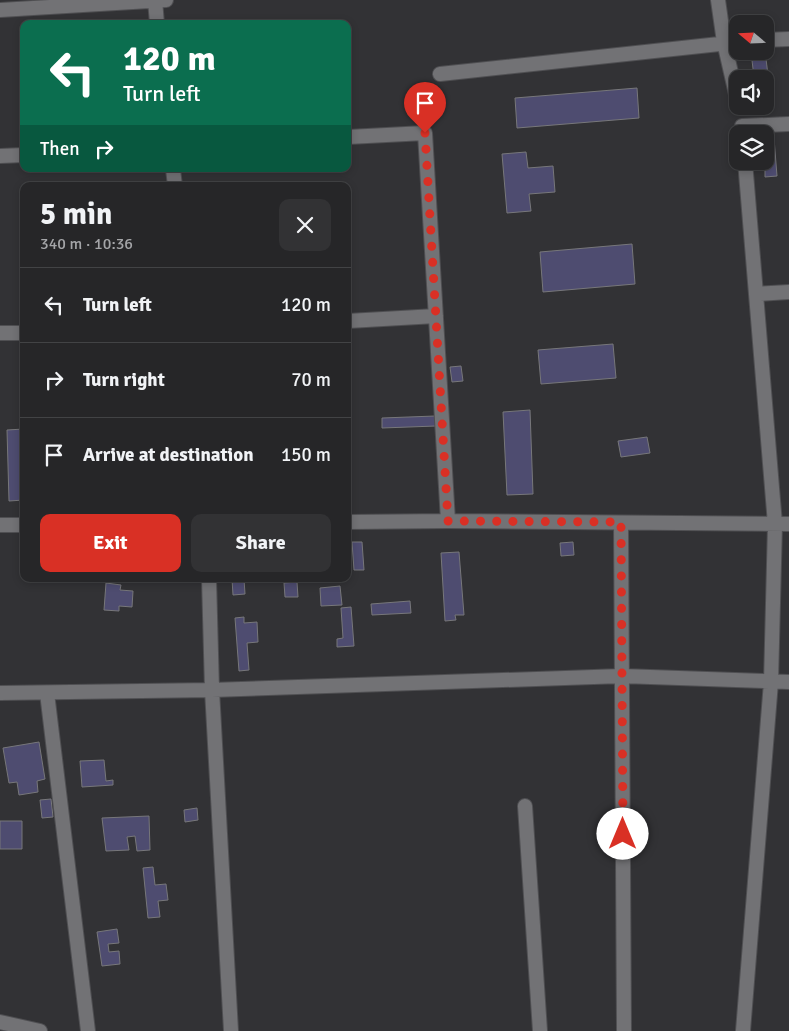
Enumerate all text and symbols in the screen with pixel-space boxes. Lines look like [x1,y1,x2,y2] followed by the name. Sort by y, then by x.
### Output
[729,15,774,60] north arrow
[729,15,774,170] map controls
[123,37,216,80] text: 120 m
[40,40,105,105] icon: left
[729,70,774,115] button: sound
[123,80,201,107] text: Turn left
[404,82,446,133] pin
[411,89,439,117] icon: arrive
[729,125,774,170] button: layers
[90,135,118,163] icon: right
[40,137,80,161] text: Then
[40,196,112,233] text: 5 min
[279,199,331,251] button: close
[40,234,133,254] text: 340 m · 10:36
[40,291,68,319] icon: left
[83,293,152,317] text: Turn left
[281,293,331,317] text: 120 m
[40,366,68,394] icon: right
[83,368,165,392] text: Turn right
[291,368,331,392] text: 70 m
[40,441,68,469] icon: arrive
[83,443,254,467] text: Arrive at destination
[281,443,331,467] text: 150 m
[40,514,181,572] button: Exit
[191,514,331,572] button: Share
[596,807,648,859] position arrow

